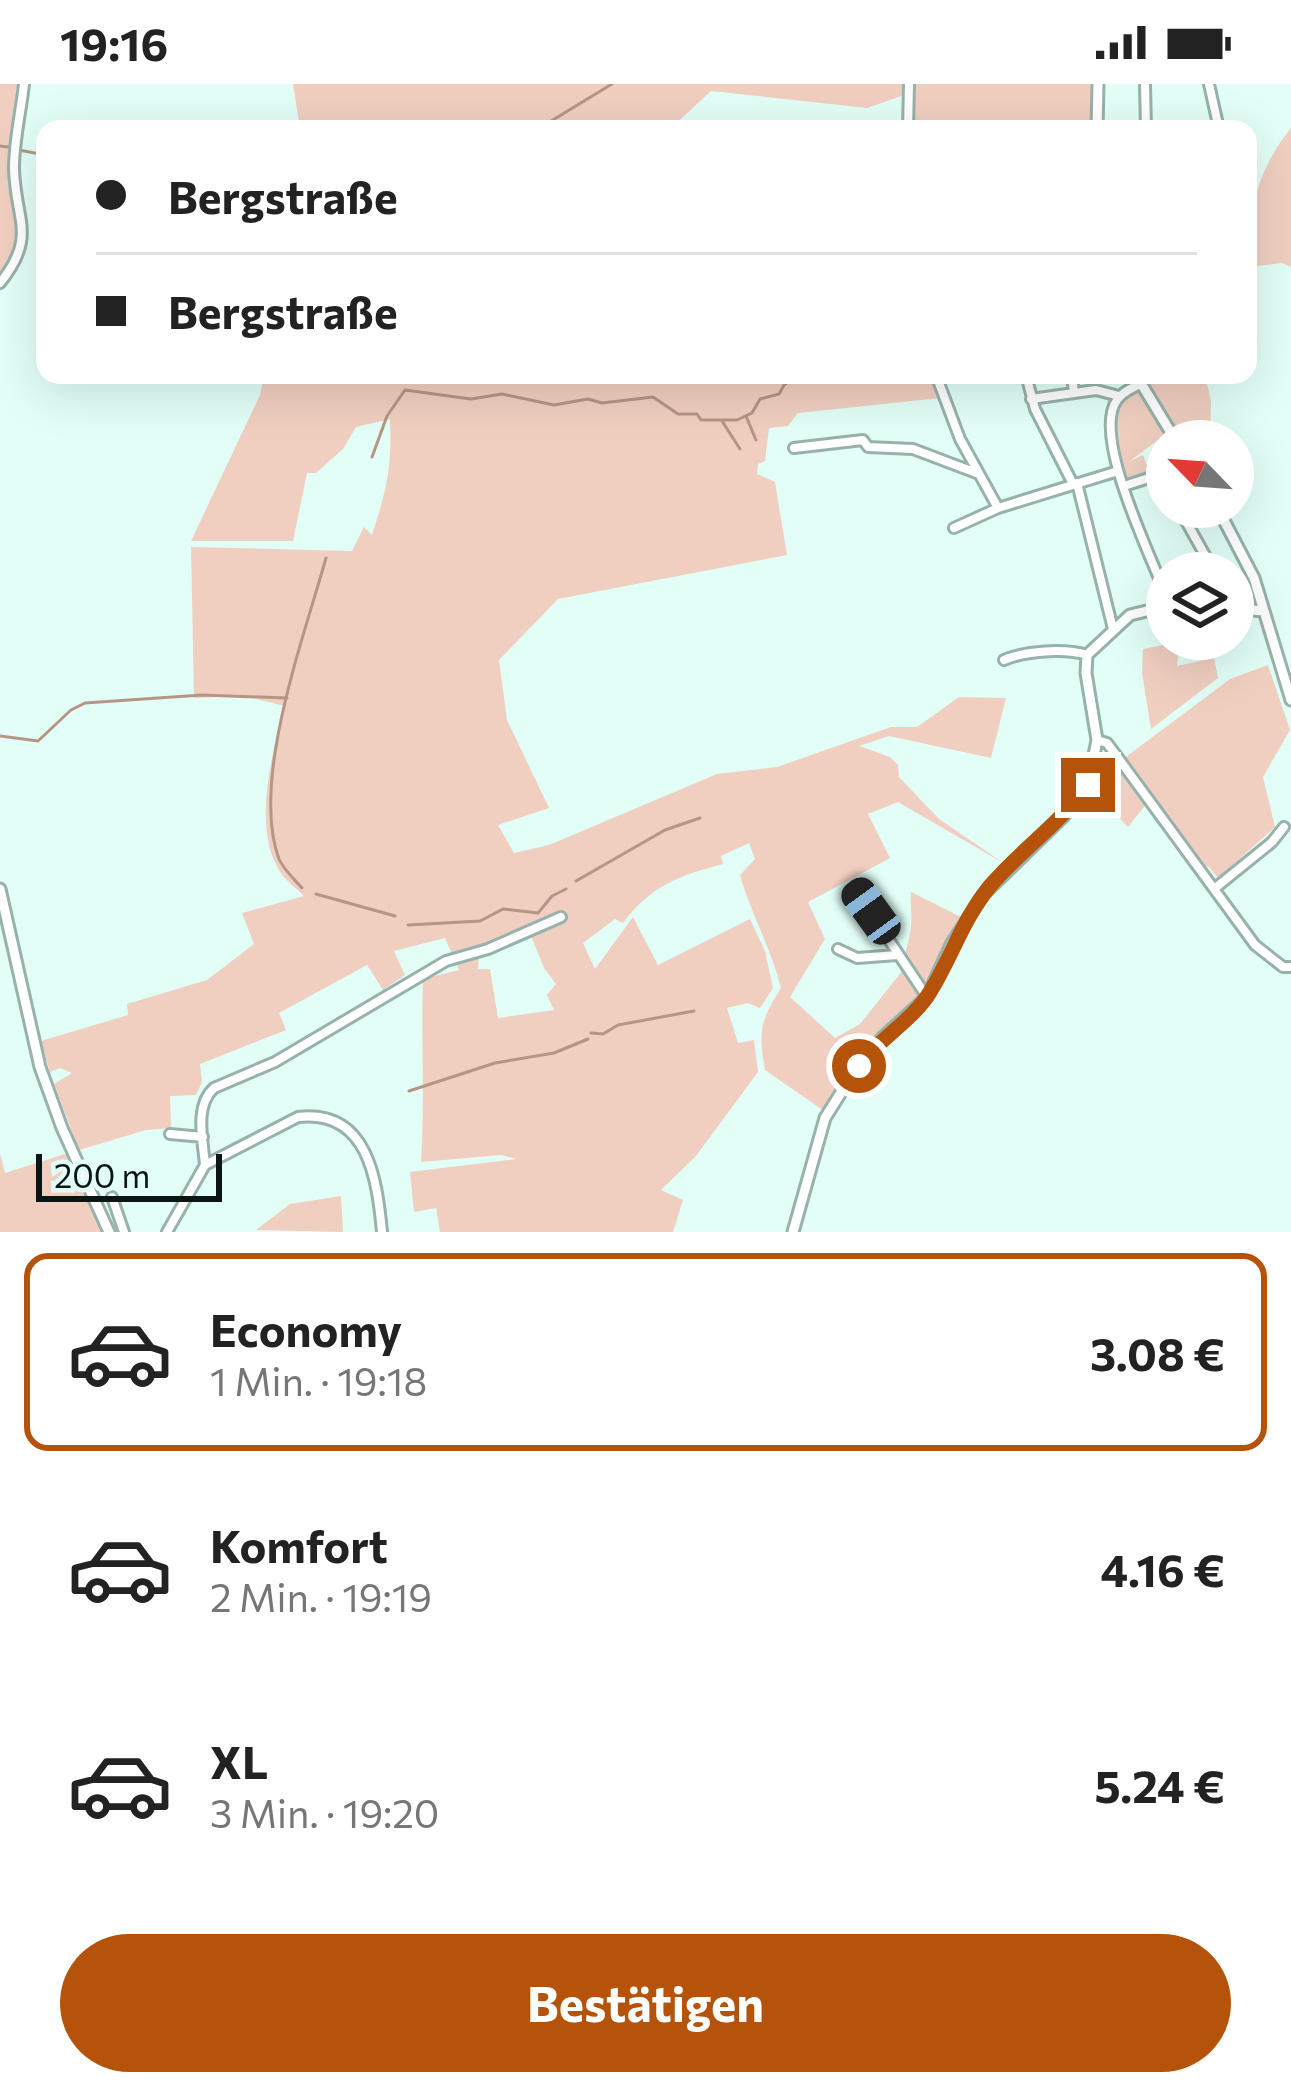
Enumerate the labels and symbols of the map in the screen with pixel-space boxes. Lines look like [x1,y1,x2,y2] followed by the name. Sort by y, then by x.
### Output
[1146,420,1254,528] north arrow
[1061,758,1115,812] route end
[835,871,907,951] car
[832,1039,886,1093] route start
[36,1148,222,1201] scale bar

